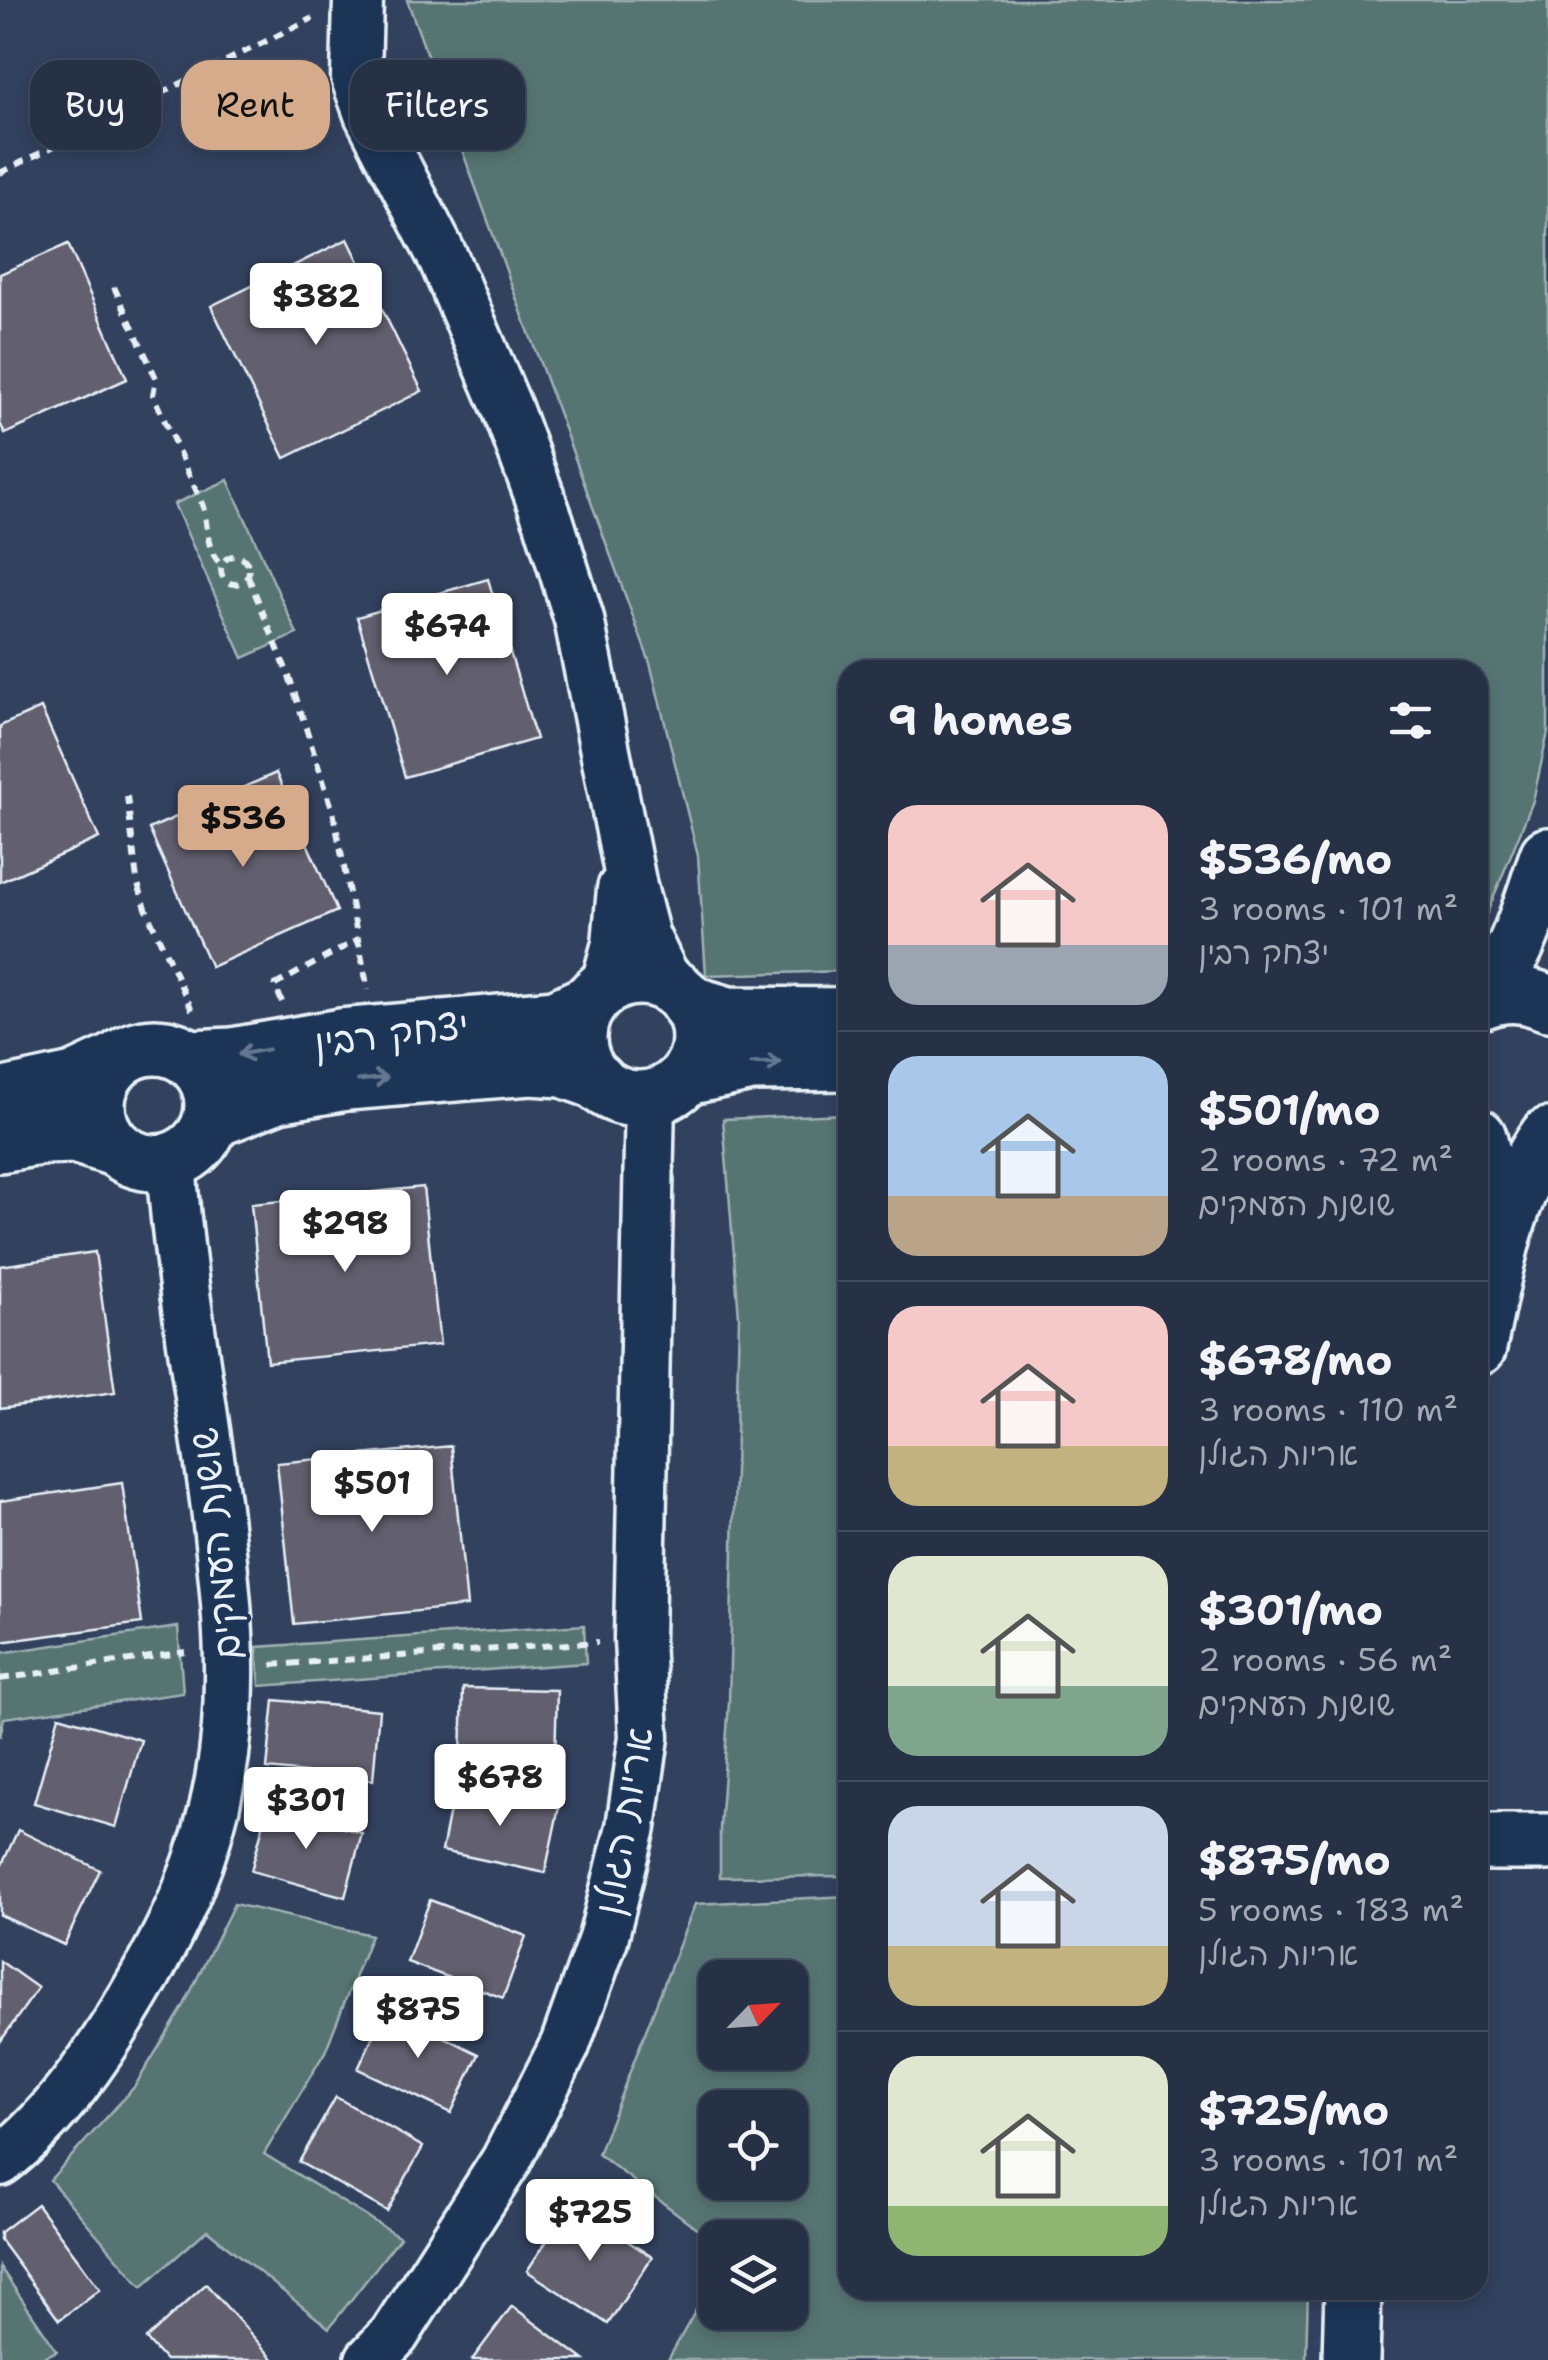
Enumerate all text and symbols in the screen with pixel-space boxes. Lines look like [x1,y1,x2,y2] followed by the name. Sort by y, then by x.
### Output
[30,60,161,150] chip: Buy
[181,60,330,150] chip: Rent
[350,60,525,150] chip: Filters
[257,263,375,348] pin: $382
[272,274,360,317] text: $382
[388,593,506,678] pin: $674
[404,604,490,647] text: $674
[888,692,1073,748] text: 9 homes
[1383,693,1438,748] icon: filters
[184,785,302,870] pin: $536
[200,796,286,839] text: $536
[1198,831,1392,887] text: $536/mo
[968,845,1088,965] icon: home
[1198,887,1458,930] text: 3 rooms · 101 m²
[1198,931,1329,974] text: יצחק רבין
[311,999,471,1068] street label: יצחק רבין
[237,1043,270,1062] one-way arrow
[750,1054,782,1072] one-way arrow
[357,1070,389,1089] one-way arrow
[1198,1082,1381,1138] text: $501/mo
[968,1096,1088,1216] icon: home
[1198,1138,1453,1181] text: 2 rooms · 72 m²
[1198,1182,1395,1225] text: שושנת העמקים
[286,1190,404,1275] pin: $298
[301,1201,389,1244] text: $298
[1198,1332,1393,1388] text: $678/mo
[968,1346,1088,1466] icon: home
[1198,1388,1458,1431] text: 3 rooms · 110 m²
[178,1425,253,1663] street label: שושנת העמקים
[1198,1432,1358,1475] text: אריות הגולן
[313,1450,431,1535] pin: $501
[333,1461,411,1504] text: $501
[1198,1582,1383,1638] text: $301/mo
[968,1596,1088,1716] icon: home
[1198,1638,1452,1681] text: 2 rooms · 56 m²
[1198,1682,1395,1725] text: שושנת העמקים
[582,1723,665,1919] street label: אריות הגולן
[441,1744,559,1829] pin: $678
[457,1755,543,1798] text: $678
[247,1767,365,1852] pin: $301
[266,1778,346,1821] text: $301
[1198,1832,1391,1888] text: $875/mo
[968,1846,1088,1966] icon: home
[1198,1888,1464,1931] text: 5 rooms · 183 m²
[1198,1932,1358,1975] text: אריות הגולן
[698,1960,808,2070] north arrow
[698,1960,808,2330] map controls
[359,1976,477,2061] pin: $875
[375,1987,461,2030] text: $875
[1198,2082,1389,2138] text: $725/mo
[698,2090,808,2200] button: locate
[968,2096,1088,2216] icon: home
[1198,2138,1458,2181] text: 3 rooms · 101 m²
[531,2179,649,2264] pin: $725
[1198,2182,1358,2225] text: אריות הגולן
[548,2190,632,2233] text: $725
[698,2220,808,2330] button: layers

